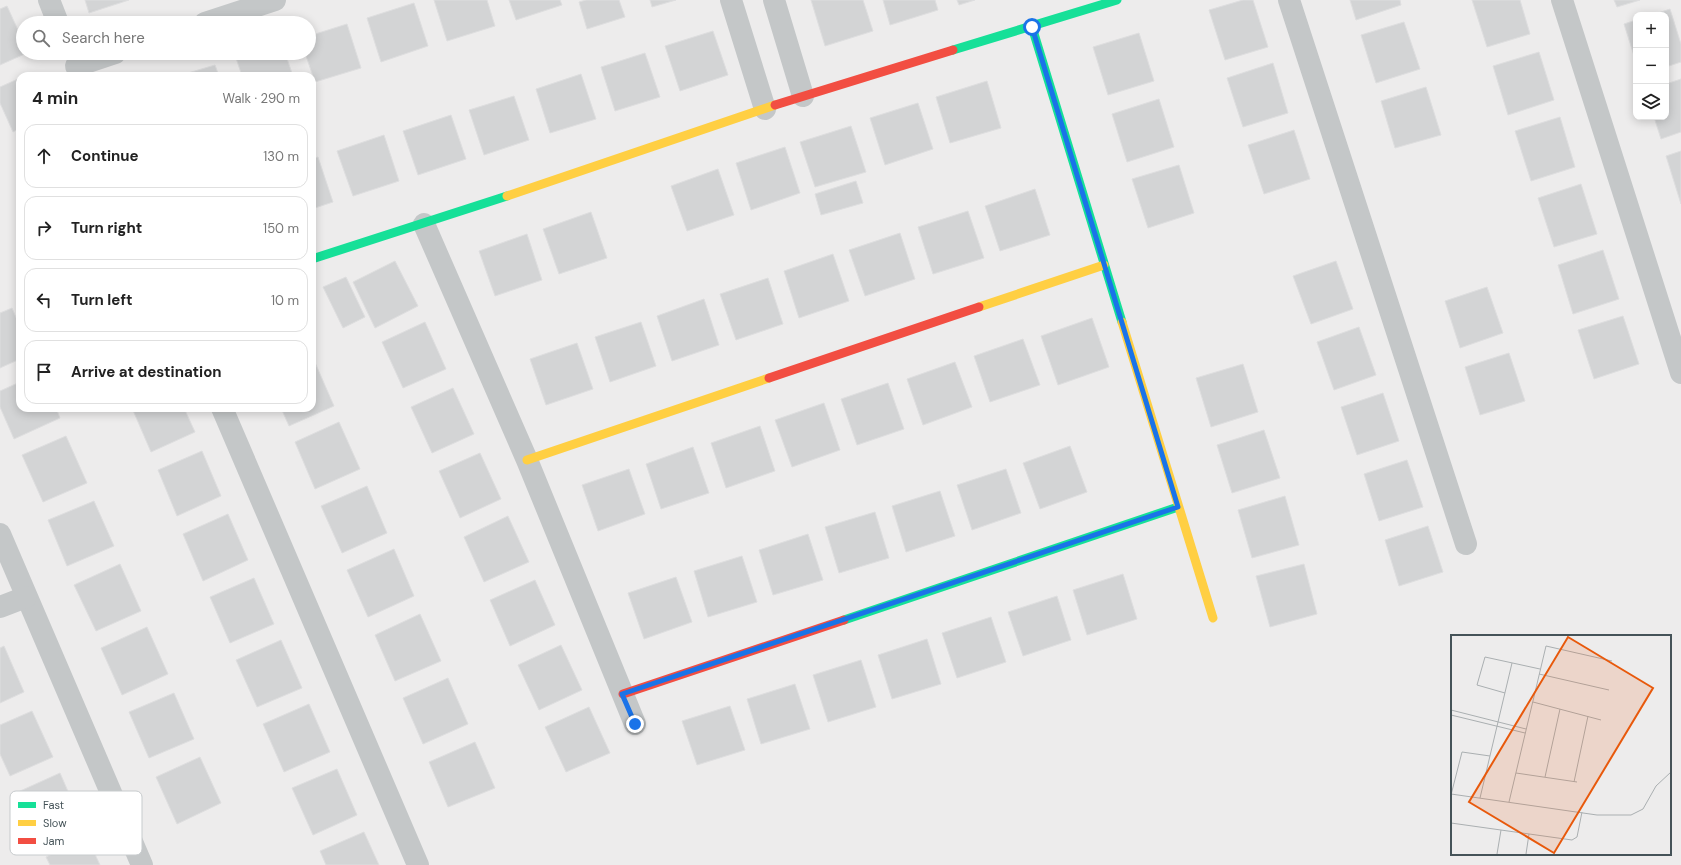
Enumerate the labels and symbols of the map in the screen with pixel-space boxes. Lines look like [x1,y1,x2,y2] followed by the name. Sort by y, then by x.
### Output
[1023,18,1041,36] route start
[1451,635,1671,855] inset map
[626,715,644,733] route end
[10,791,142,855] legend
[43,798,64,812] text: Fast
[43,816,67,830] text: Slow
[43,834,64,848] text: Jam

